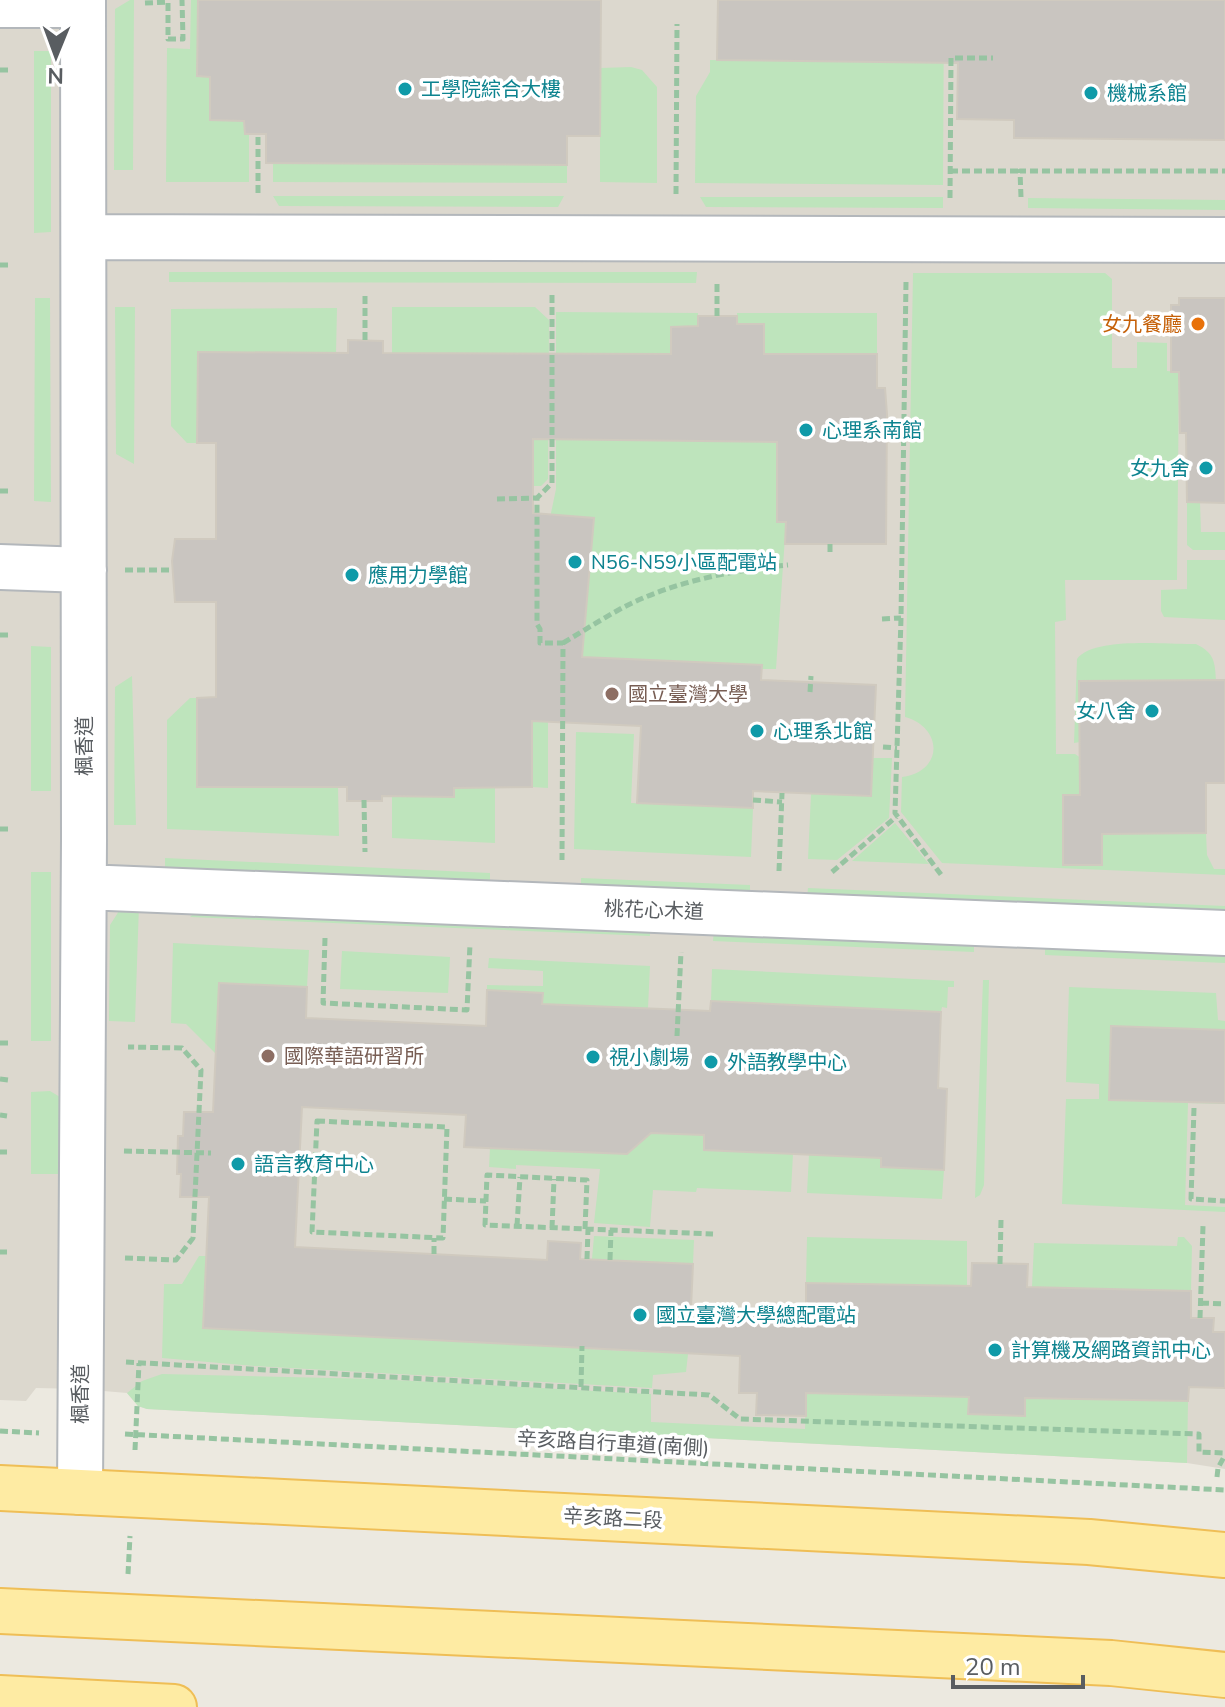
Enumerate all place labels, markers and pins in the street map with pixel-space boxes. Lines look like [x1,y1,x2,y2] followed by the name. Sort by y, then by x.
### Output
[421,76,561,103] place label: 工學院綜合大樓
[396,80,414,98] marker: 工學院綜合大樓
[1107,80,1187,107] place label: 機械系館
[1082,84,1100,102] marker: 機械系館
[1102,311,1182,338] place label: 女九餐廳
[1189,315,1207,333] marker: 女九餐廳
[822,417,922,444] place label: 心理系南館
[797,421,815,439] marker: 心理系南館
[1130,455,1190,482] place label: 女九舍
[1197,459,1215,477] marker: 女九舍
[591,549,777,576] place label: N56-N59小區配電站
[566,553,584,571] marker: N56-N59小區配電站
[368,562,468,589] place label: 應用力學館
[343,566,361,584] marker: 應用力學館
[628,681,748,708] place label: 國立臺灣大學
[603,685,621,703] marker: 國立臺灣大學
[1076,698,1136,725] place label: 女八舍
[1143,702,1161,720] marker: 女八舍
[773,718,873,745] place label: 心理系北館
[748,722,766,740] marker: 心理系北館
[284,1043,424,1070] place label: 國際華語研習所
[609,1044,689,1071] place label: 視小劇場
[259,1047,277,1065] marker: 國際華語研習所
[584,1048,602,1066] marker: 視小劇場
[727,1049,847,1076] place label: 外語教學中心
[702,1053,720,1071] marker: 外語教學中心
[254,1151,374,1178] place label: 語言教育中心
[229,1155,247,1173] marker: 語言教育中心
[656,1302,856,1329] place label: 國立臺灣大學總配電站
[631,1306,649,1324] marker: 國立臺灣大學總配電站
[1011,1337,1211,1364] place label: 計算機及網路資訊中心
[986,1341,1004,1359] marker: 計算機及網路資訊中心

